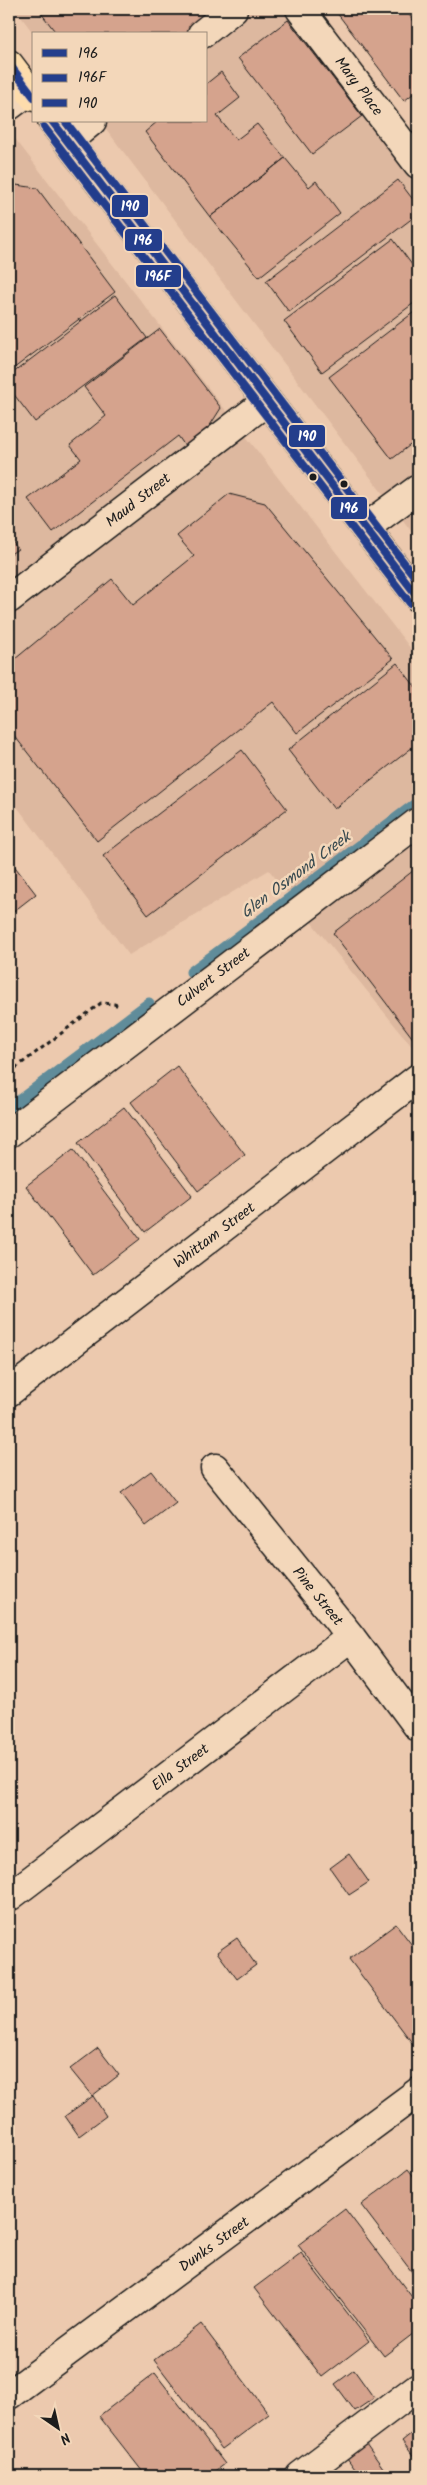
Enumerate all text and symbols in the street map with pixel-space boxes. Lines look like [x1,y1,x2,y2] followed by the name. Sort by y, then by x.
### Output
[32,32,208,122] legend
[78,42,98,66] text: 196
[328,52,389,122] street label: Mary Place
[78,66,107,90] text: 196F
[78,92,98,116] text: 190
[111,194,149,218] line badge: 190
[121,196,140,218] text: 190
[124,228,163,252] line badge: 196
[134,230,153,252] text: 196
[135,264,182,288] line badge: 196F
[145,266,173,288] text: 196F
[288,424,326,448] line badge: 190
[298,426,317,448] text: 190
[101,467,177,534] street label: Maud Street
[308,472,318,482] unlabelled marker
[339,479,349,489] unlabelled marker
[330,496,368,520] line badge: 196
[340,498,359,520] text: 196
[236,824,358,925] water label: Glen Osmond Creek
[171,942,256,1014] street label: Culvert Street
[168,1197,261,1275] street label: Whittam Street
[286,1562,349,1632] street label: Pine Street
[147,1738,215,1798] street label: Ella Street
[174,2211,255,2279] street label: Dunks Street
[32,2402,82,2452] north arrow
[55,2426,75,2450] text: N

